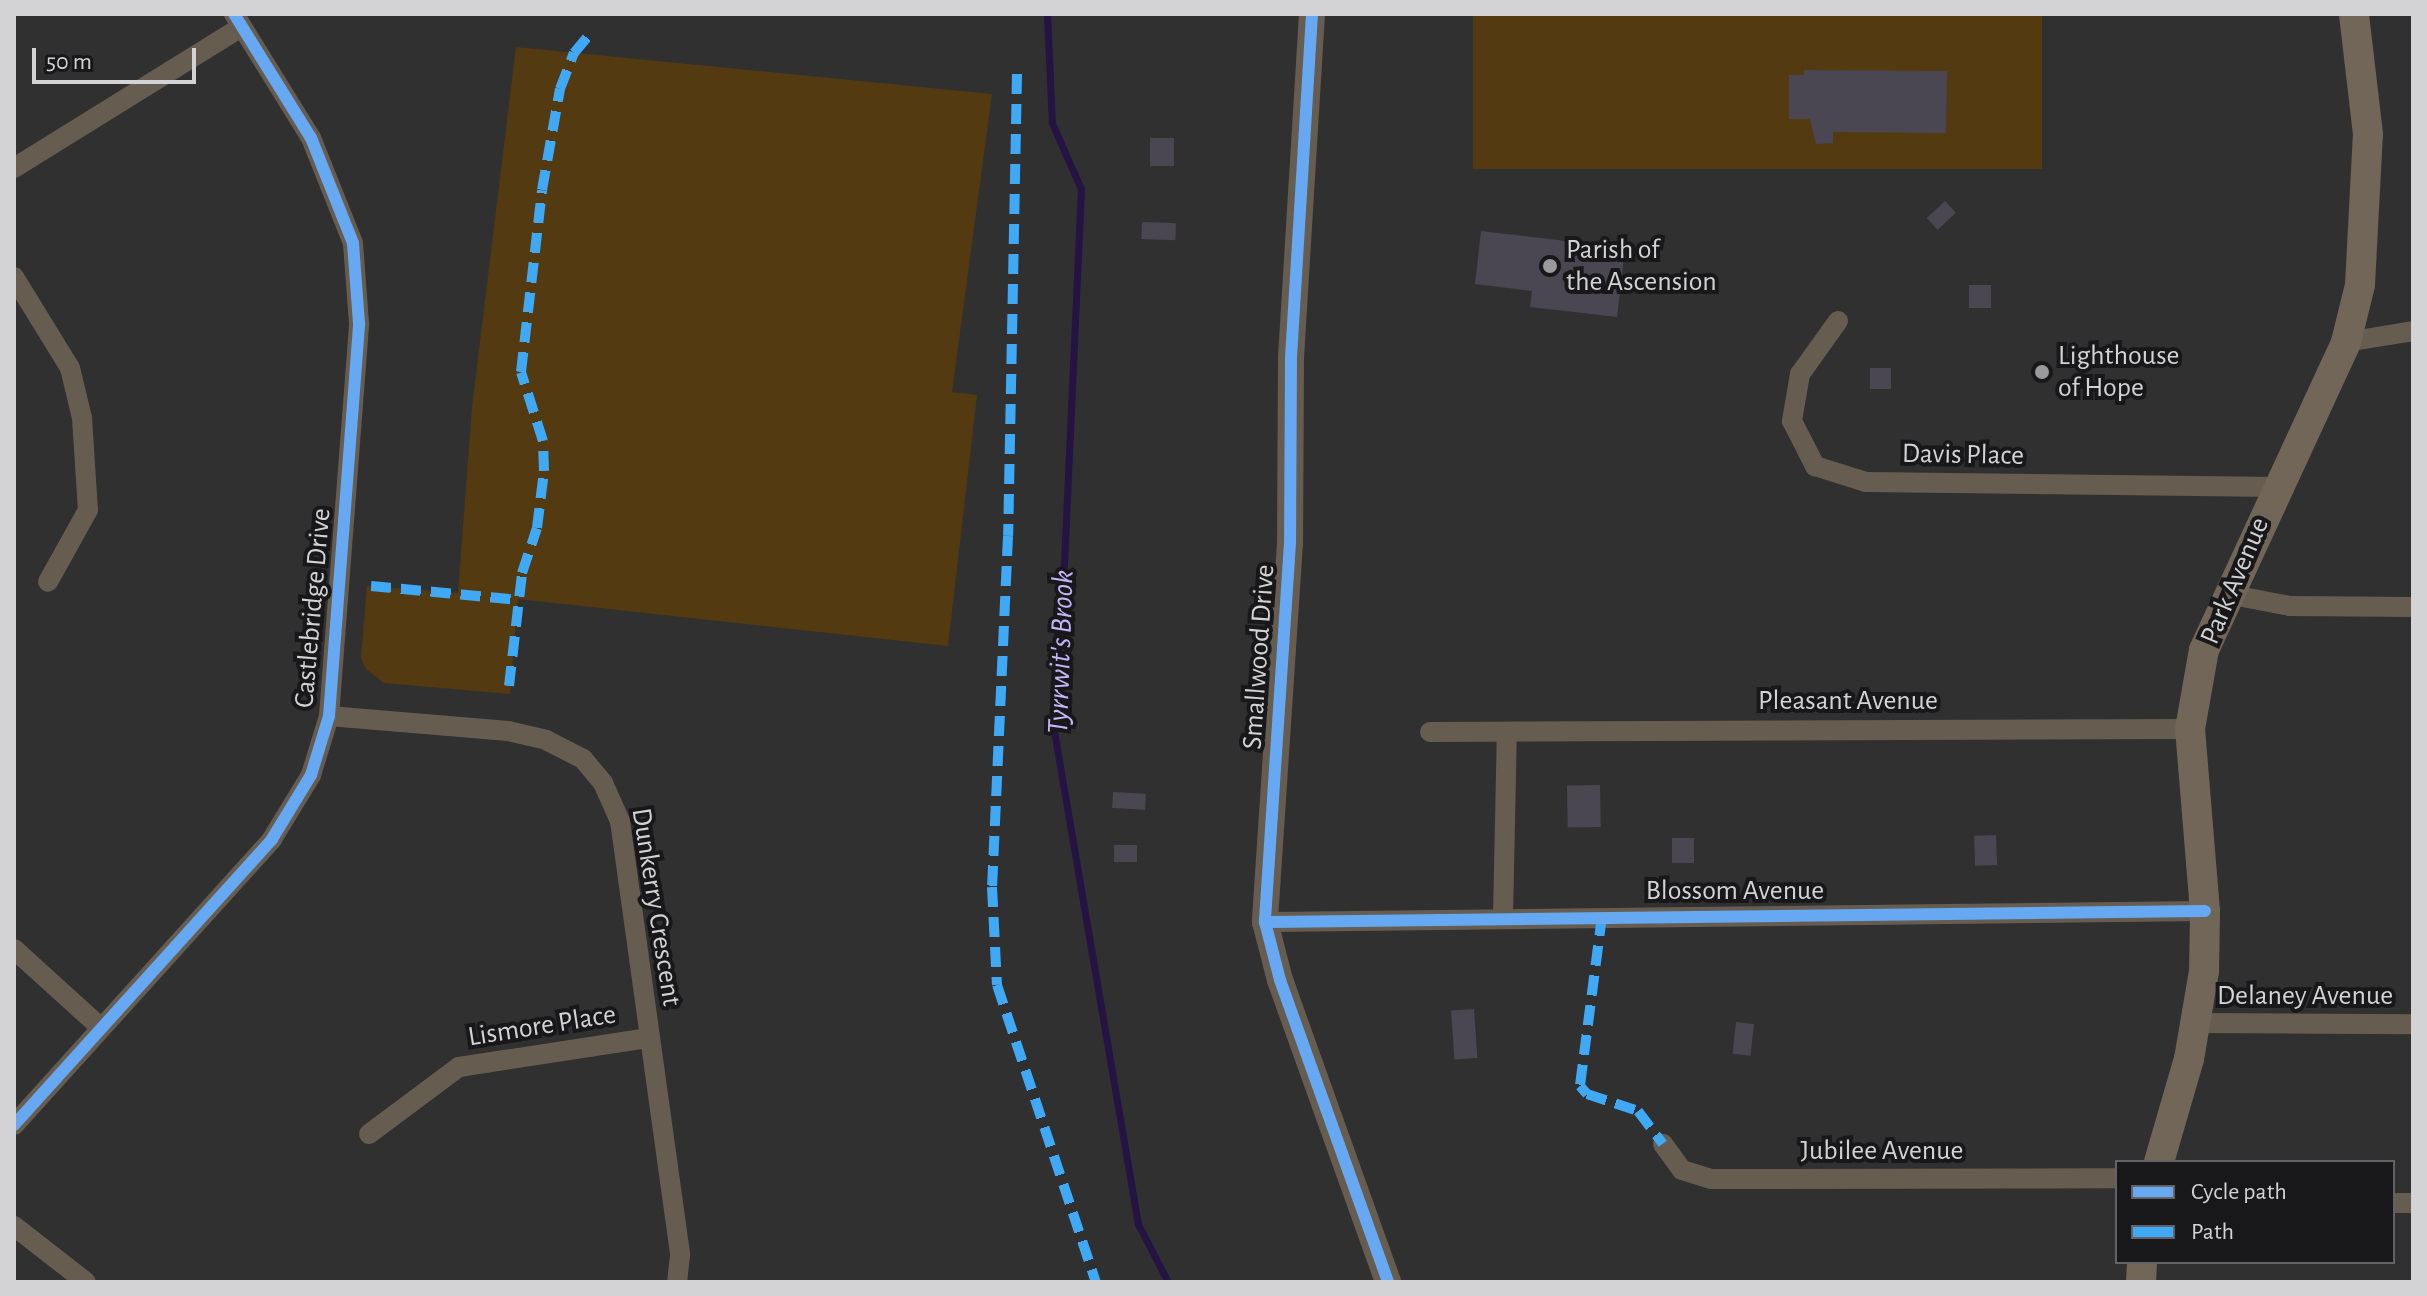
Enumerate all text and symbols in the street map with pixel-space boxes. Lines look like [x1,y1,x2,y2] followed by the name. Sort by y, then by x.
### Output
[36,32,200,82] scale bar
[46,50,92,74] text: 50 m
[1566,233,1717,299] place label: Parish of the Ascension
[1541,257,1559,275] marker: Parish of the Ascension
[2058,339,2179,405] place label: Lighthouse of Hope
[2033,363,2051,381] marker: Lighthouse of Hope
[1902,437,2024,473] street label: Davis Place
[288,507,338,709] street label: Castlebridge Drive
[2193,513,2277,649] street label: Park Avenue
[1236,563,1282,751] street label: Smallwood Drive
[1040,569,1082,735] water label: Tyrrwit's Brook
[1758,684,1938,718] street label: Pleasant Avenue
[624,806,688,1008] street label: Dunkerry Crescent
[1646,874,1824,908] street label: Blossom Avenue
[2217,979,2393,1013] street label: Delaney Avenue
[466,998,618,1054] street label: Lismore Place
[1801,1134,1963,1168] street label: Jubilee Avenue
[2115,1160,2395,1264] legend
[2191,1180,2287,1204] text: Cycle path
[2191,1220,2234,1244] text: Path

